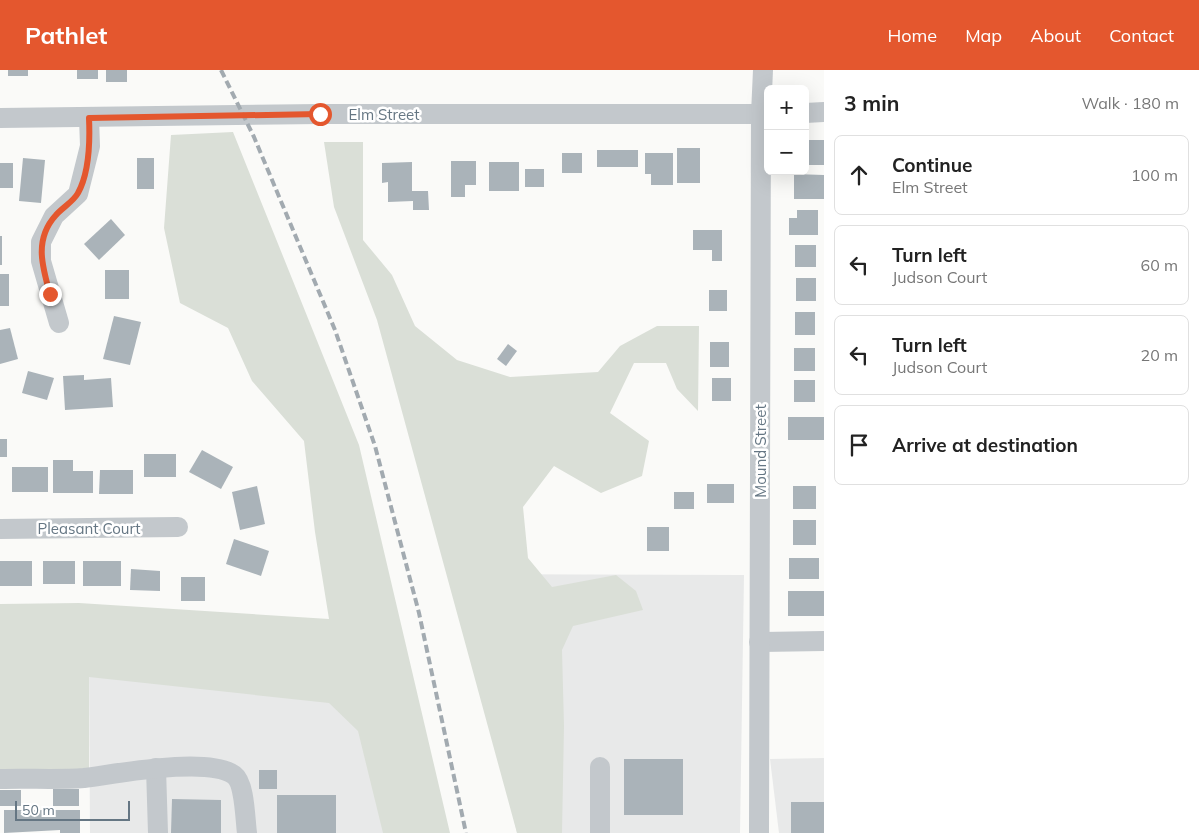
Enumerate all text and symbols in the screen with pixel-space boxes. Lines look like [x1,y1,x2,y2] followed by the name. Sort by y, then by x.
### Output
[25,20,107,50] text: Pathlet
[887,24,937,47] text: Home
[965,24,1002,47] text: Map
[1030,24,1081,47] text: About
[1109,24,1174,47] text: Contact
[764,85,809,175] map controls
[764,85,809,130] button: +
[844,90,899,116] text: 3 min
[1081,93,1179,113] text: Walk · 180 m
[309,103,332,126] route start
[349,105,419,124] street label: Elm Street
[764,130,809,175] button: −
[892,153,972,177] text: Continue
[845,161,873,189] icon: ahead
[1131,165,1178,185] text: 100 m
[892,177,968,197] text: Elm Street
[892,243,967,267] text: Turn left
[845,251,873,279] icon: left
[1141,255,1178,275] text: 60 m
[892,267,987,287] text: Judson Court
[39,283,62,306] route end
[892,333,967,357] text: Turn left
[845,341,873,369] icon: left
[1141,345,1178,365] text: 20 m
[892,357,987,377] text: Judson Court
[751,404,770,498] street label: Mound Street
[845,431,873,459] icon: arrive
[892,433,1078,457] text: Arrive at destination
[38,519,140,538] street label: Pleasant Court
[15,798,130,821] scale bar
[22,801,55,819] text: 50 m

